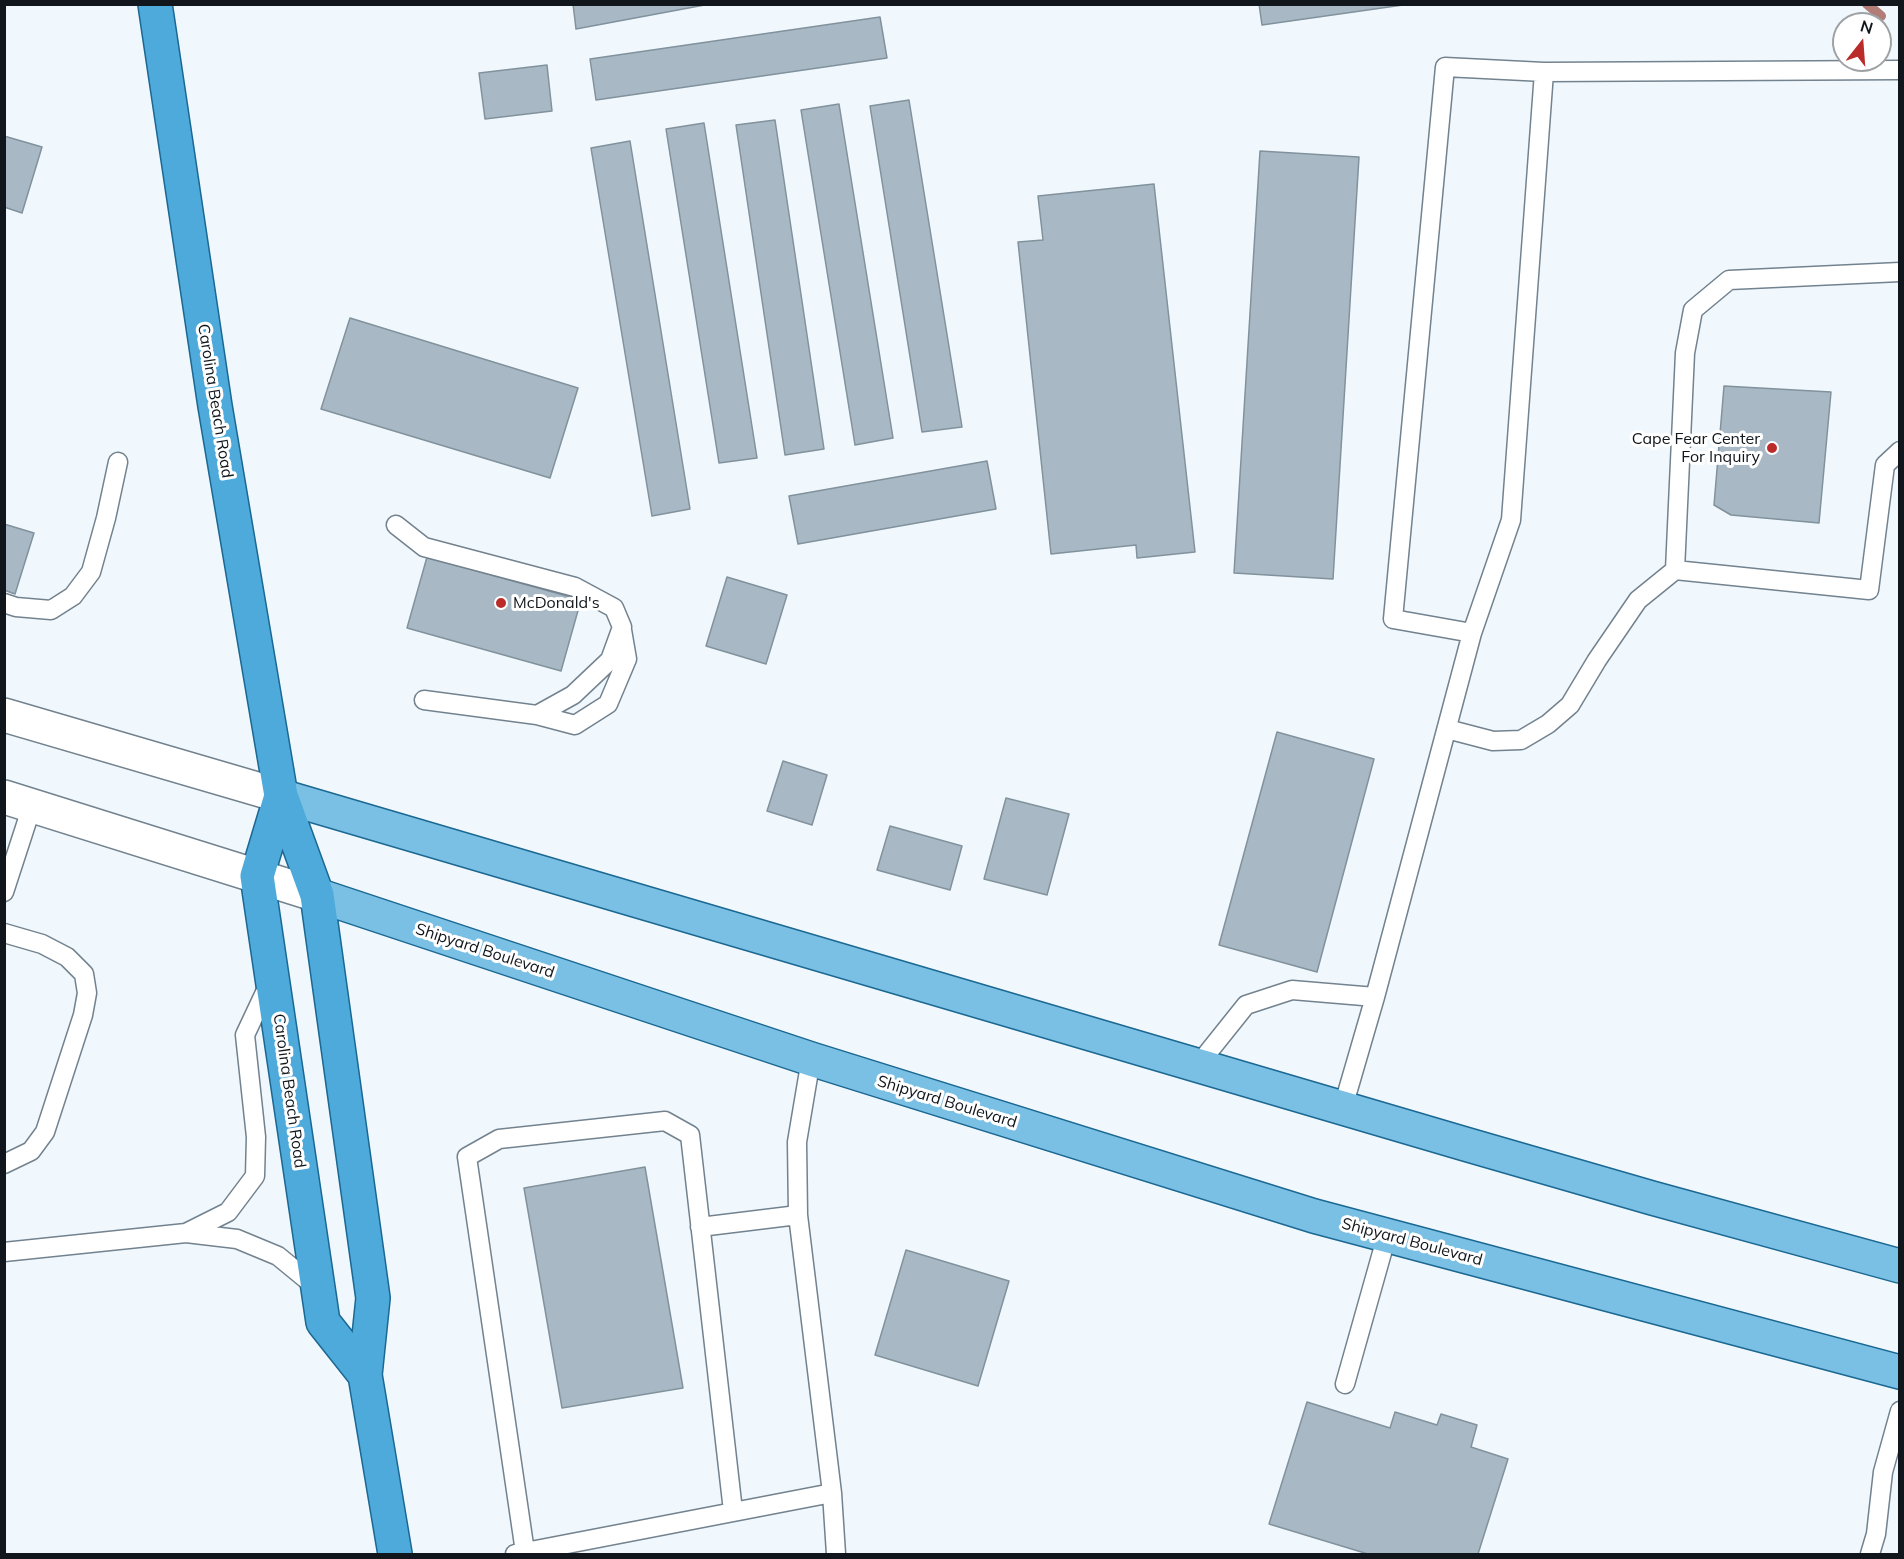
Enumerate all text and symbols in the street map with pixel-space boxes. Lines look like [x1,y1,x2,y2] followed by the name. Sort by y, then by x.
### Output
[1832,12,1892,72] north arrow
[1858,15,1875,38] text: N
[193,323,237,479] street label: Carolina Beach Road
[1632,429,1760,467] place label: Cape Fear Center For Inquiry
[1765,441,1779,455] marker: Cape Fear Center For Inquiry
[513,593,600,613] place label: McDonald's
[494,596,508,610] marker: McDonald's
[413,919,557,983] street label: Shipyard Boulevard
[269,1013,309,1169] street label: Carolina Beach Road
[875,1072,1019,1132] street label: Shipyard Boulevard
[1340,1214,1484,1270] street label: Shipyard Boulevard

